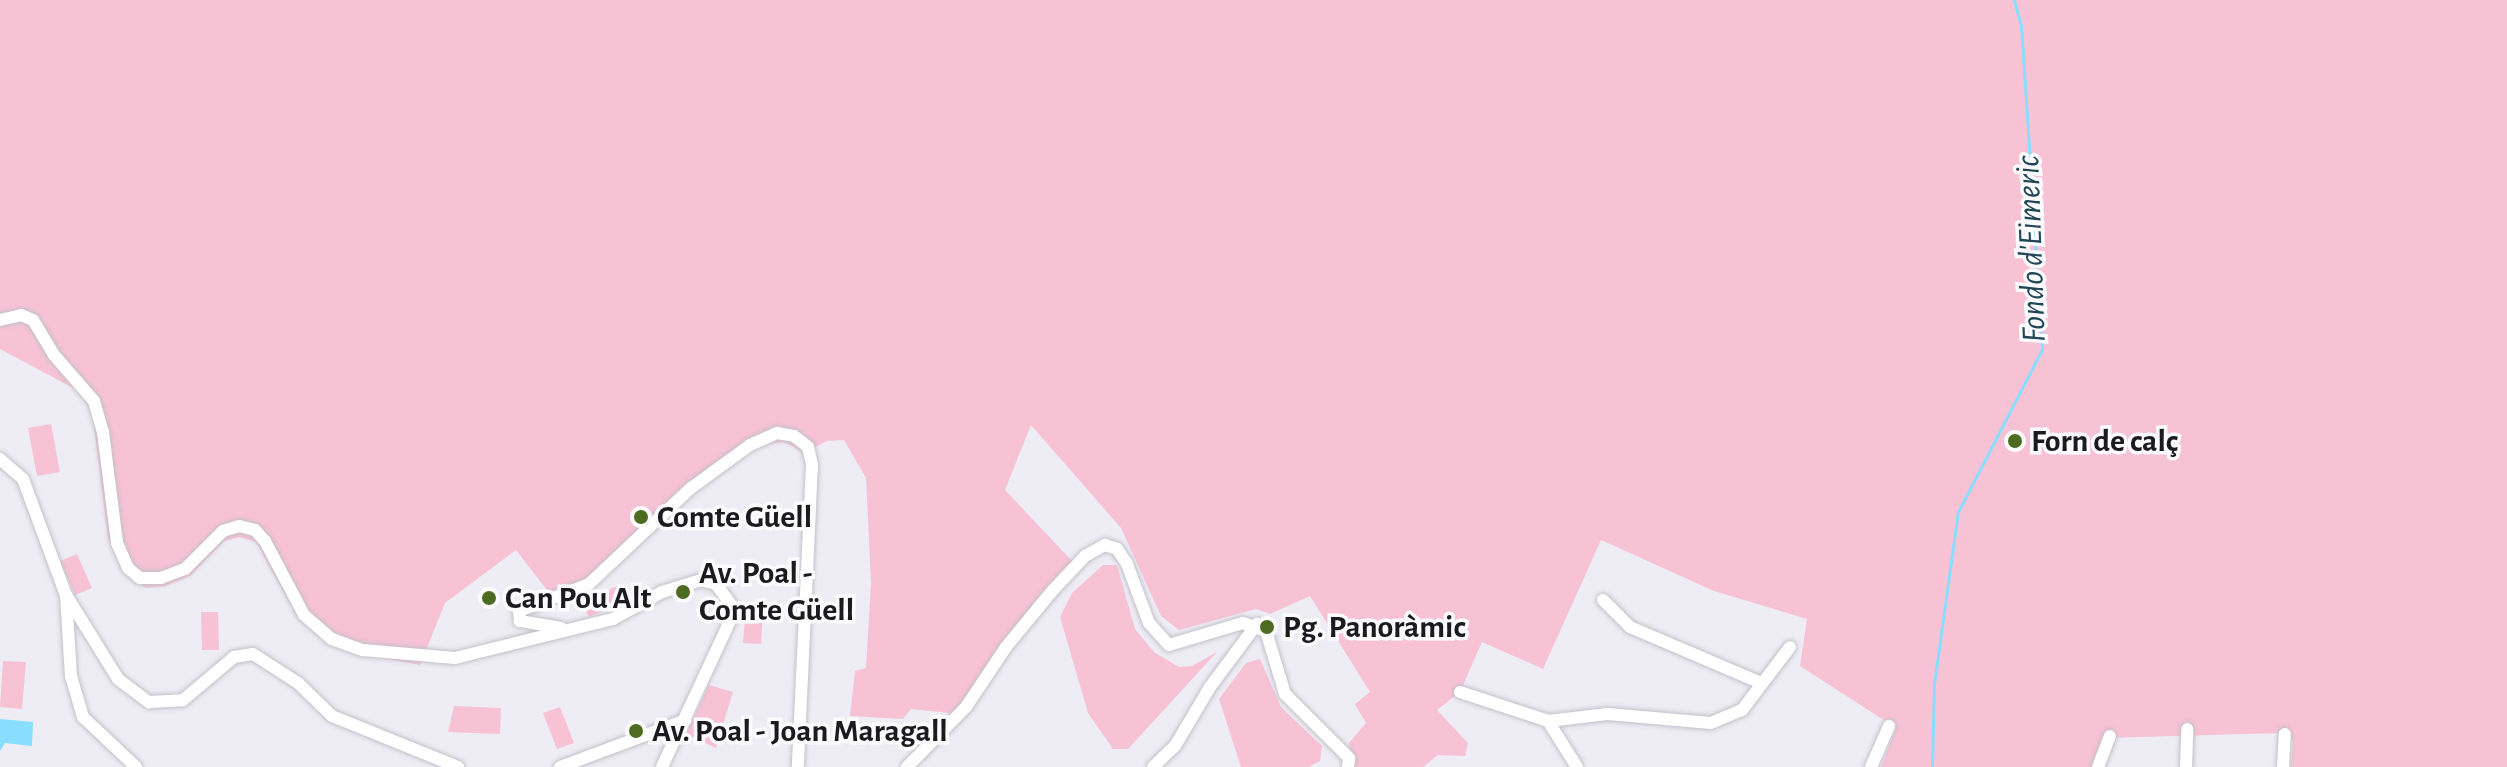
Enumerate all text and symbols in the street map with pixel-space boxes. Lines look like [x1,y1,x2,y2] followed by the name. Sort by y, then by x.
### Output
[2008,155,2056,343] water label: Fondo d'Eimeric
[2031,422,2178,460] place label: Forn de calç
[2006,432,2024,450] marker: Forn de calç
[657,498,812,536] place label: Comte Güell
[632,508,650,526] marker: Comte Güell
[699,555,854,630] place label: Av. Poal - Comte Güell
[505,579,651,617] place label: Can Pou Alt
[674,583,692,601] marker: Av. Poal - Comte Güell
[480,589,498,607] marker: Can Pou Alt
[1283,608,1466,646] place label: Pg. Panoràmic
[1258,618,1276,636] marker: Pg. Panoràmic
[652,712,948,750] place label: Av. Poal - Joan Maragall
[627,722,645,740] marker: Av. Poal - Joan Maragall

